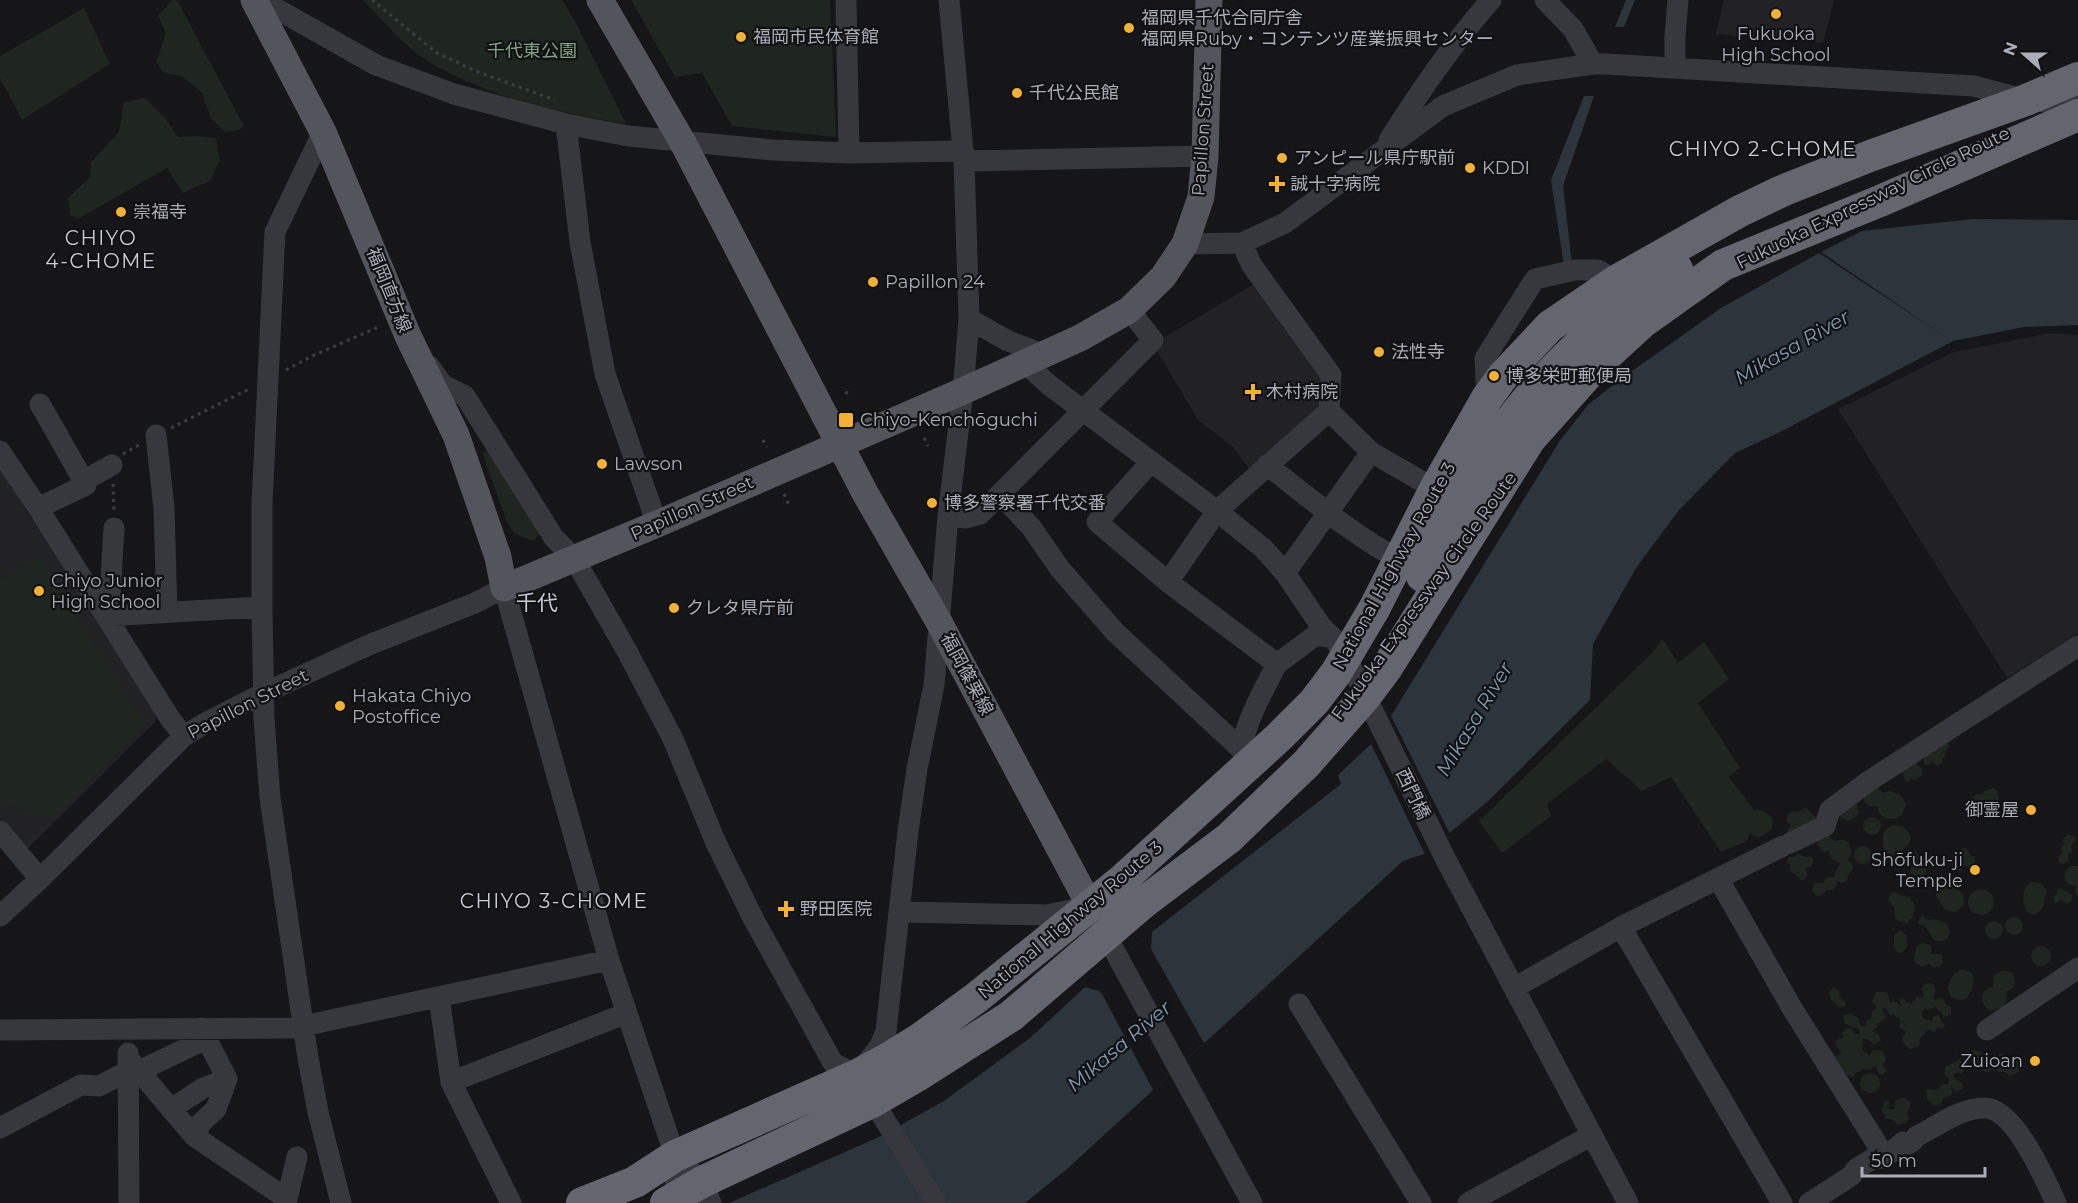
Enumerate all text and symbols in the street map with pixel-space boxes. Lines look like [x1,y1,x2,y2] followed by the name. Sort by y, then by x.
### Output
[1141,7,1494,50] place label: 福岡県千代合同庁舎 福岡県Ruby・コンテンツ産業振興センター
[1769,7,1783,21] marker: Fukuoka High School
[1122,21,1136,35] marker: 福岡県千代合同庁舎 福岡県Ruby・コンテンツ産業振興センター
[1721,23,1831,66] place label: Fukuoka High School
[1994,24,2054,84] north arrow
[753,26,879,48] place label: 福岡市民体育館
[734,30,748,44] marker: 福岡市民体育館
[1999,39,2022,58] text: N
[487,40,577,62] park label: 千代東公園
[1187,63,1219,197] street label: Papillon Street
[1029,82,1119,104] place label: 千代公民館
[1010,86,1024,100] marker: 千代公民館
[1733,122,2013,274] street label: Fukuoka Expressway Circle Route
[1669,137,1857,161] district label: CHIYO 2-CHOME
[1294,147,1455,169] place label: アンピール県庁駅前
[1275,151,1289,165] marker: アンピール県庁駅前
[1482,157,1530,179] place label: KDDI
[1463,161,1477,175] marker: KDDI
[1290,173,1380,195] place label: 誠十字病院
[1268,175,1286,193] marker: 誠十字病院
[133,201,187,223] place label: 崇福寺
[114,205,128,219] marker: 崇福寺
[45,226,157,273] district label: CHIYO 4-CHOME
[362,244,416,336] street label: 福岡直方線
[885,271,985,293] place label: Papillon 24
[866,275,880,289] marker: Papillon 24
[1730,304,1855,390] water label: Mikasa River
[1391,341,1445,363] place label: 法性寺
[1372,345,1386,359] marker: 法性寺
[1506,365,1632,387] place label: 博多栄町郵便局
[1487,369,1501,383] marker: 博多栄町郵便局
[1266,381,1338,403] place label: 木村病院
[1244,383,1262,401] marker: 木村病院
[860,409,1038,431] place label: Chiyo-Kenchōguchi
[837,411,855,429] marker: Chiyo-Kenchōguchi
[614,453,683,475] place label: Lawson
[595,457,609,471] marker: Lawson
[1328,458,1460,674] street label: National Highway Route 3
[1327,468,1522,724] street label: Fukuoka Expressway Circle Route
[627,471,757,545] street label: Papillon Street
[944,492,1106,514] place label: 博多警察署千代交番
[925,496,939,510] marker: 博多警察署千代交番
[51,570,163,613] place label: Chiyo Junior High School
[32,584,46,598] marker: Chiyo Junior High School
[516,590,558,615] district label: 千代
[686,597,794,619] place label: クレタ県庁前
[667,601,681,615] marker: クレタ県庁前
[936,629,998,719] street label: 福岡篠栗線
[1431,657,1518,780] water label: Mikasa River
[184,664,312,744] street label: Papillon Street
[352,685,471,728] place label: Hakata Chiyo Postoffice
[333,699,347,713] marker: Hakata Chiyo Postoffice
[1391,765,1435,823] street label: 西門橋
[1965,799,2019,821] place label: 御霊屋
[2024,803,2038,817] marker: 御霊屋
[973,836,1167,1004] street label: National Highway Route 3
[1871,849,1963,892] place label: Shōfuku-ji Temple
[1968,863,1982,877] marker: Shōfuku-ji Temple
[460,889,648,913] district label: CHIYO 3-CHOME
[800,898,872,920] place label: 野田医院
[777,900,795,918] marker: 野田医院
[1062,995,1177,1097] water label: Mikasa River
[1960,1050,2023,1072] place label: Zuioan
[2028,1054,2042,1068] marker: Zuioan
[1862,1140,1985,1178] scale bar
[1871,1150,1917,1172] text: 50 m

